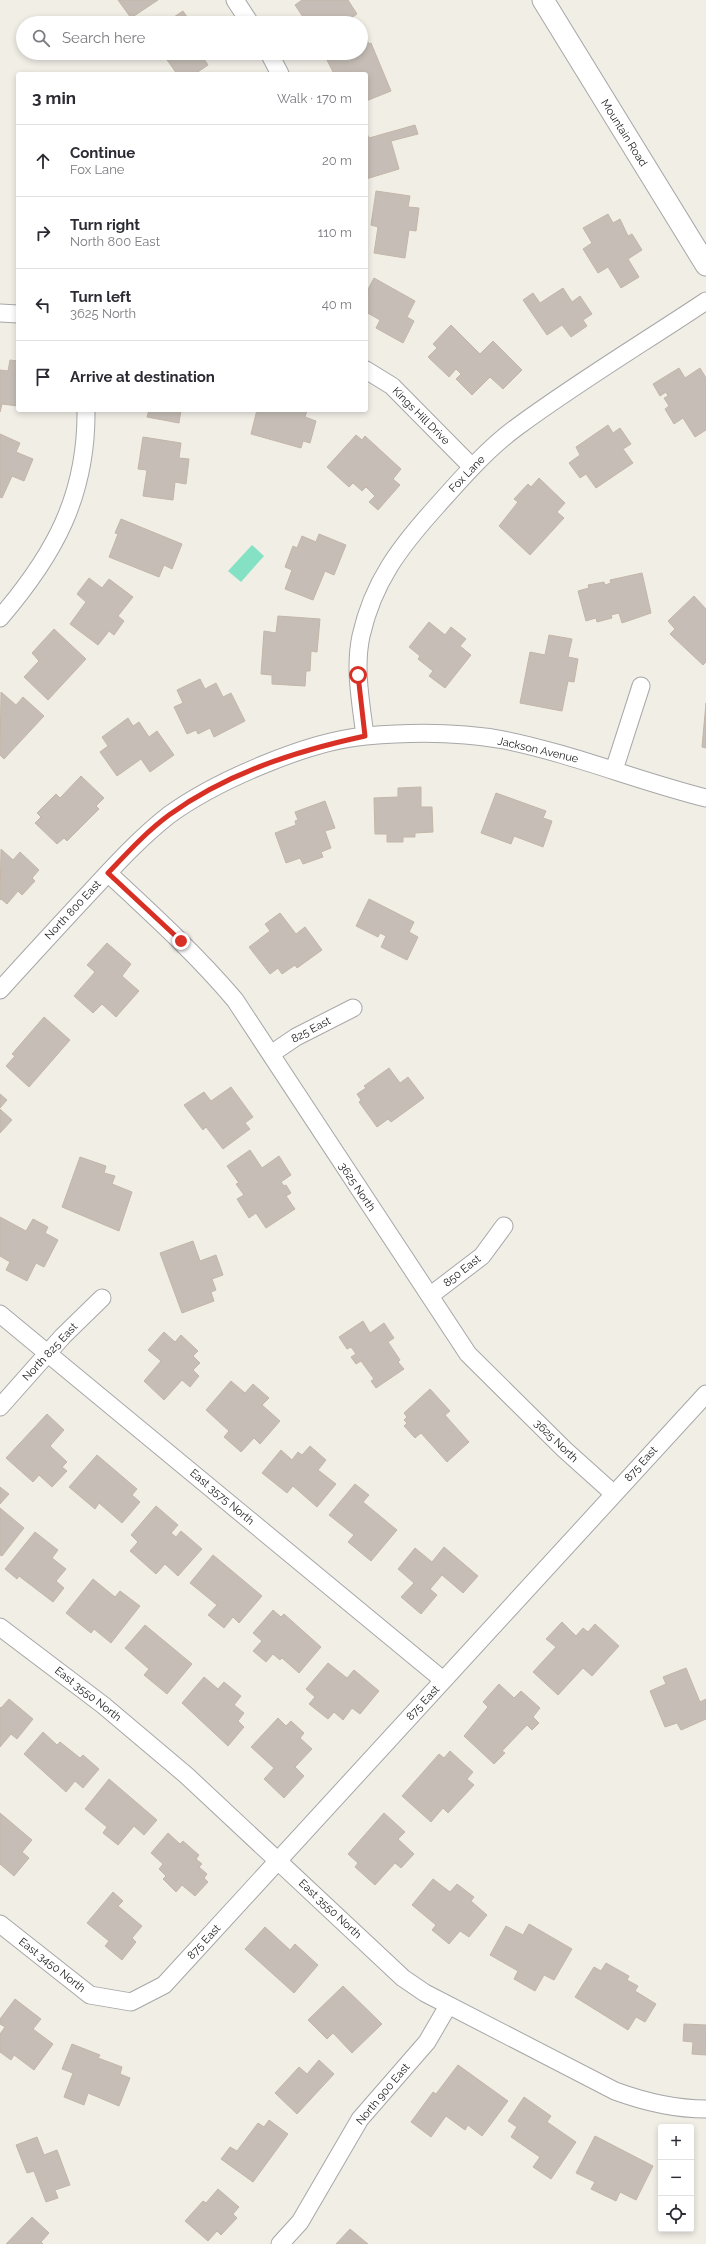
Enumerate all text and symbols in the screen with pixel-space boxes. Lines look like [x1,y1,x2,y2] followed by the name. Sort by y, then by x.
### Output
[16,16,368,60] search box
[30,27,52,49] icon: search
[62,29,145,47] text: Search here
[32,88,76,108] text: 3 min
[277,91,352,106] text: Walk · 170 m
[598,97,650,169] street label: Mountain Road
[70,144,135,162] text: Continue
[32,150,54,172] icon: ahead
[322,153,352,168] text: 20 m
[70,162,124,177] text: Fox Lane
[70,216,140,234] text: Turn right
[32,222,54,244] icon: right
[318,225,352,240] text: 110 m
[70,234,160,249] text: North 800 East
[70,288,131,306] text: Turn left
[32,294,54,316] icon: left
[322,297,352,312] text: 40 m
[70,306,136,321] text: 3625 North
[32,366,54,388] icon: arrive
[70,368,215,386] text: Arrive at destination
[390,385,453,448] street label: Kings Hill Drive
[446,453,488,495] street label: Fox Lane
[349,666,367,684] route start
[496,734,580,766] street label: Jackson Avenue
[42,877,104,942] street label: North 800 East
[172,932,190,950] route end
[289,1014,333,1046] street label: 825 East
[336,1160,378,1214] street label: 3625 North
[441,1252,483,1290] street label: 850 East
[20,1320,80,1384] street label: North 825 East
[531,1417,581,1465] street label: 3625 North
[622,1444,660,1484] street label: 875 East
[187,1466,257,1528] street label: East 3575 North
[52,1664,124,1724] street label: East 3550 North
[404,1683,443,1723] street label: 875 East
[296,1877,364,1941] street label: East 3550 North
[185,1922,224,1962] street label: 875 East
[16,1935,88,1995] street label: East 3450 North
[354,2060,413,2127] street label: North 900 East
[658,2124,694,2232] map controls
[658,2124,694,2160] button: +
[658,2160,694,2196] button: −
[658,2196,694,2232] button: locate

